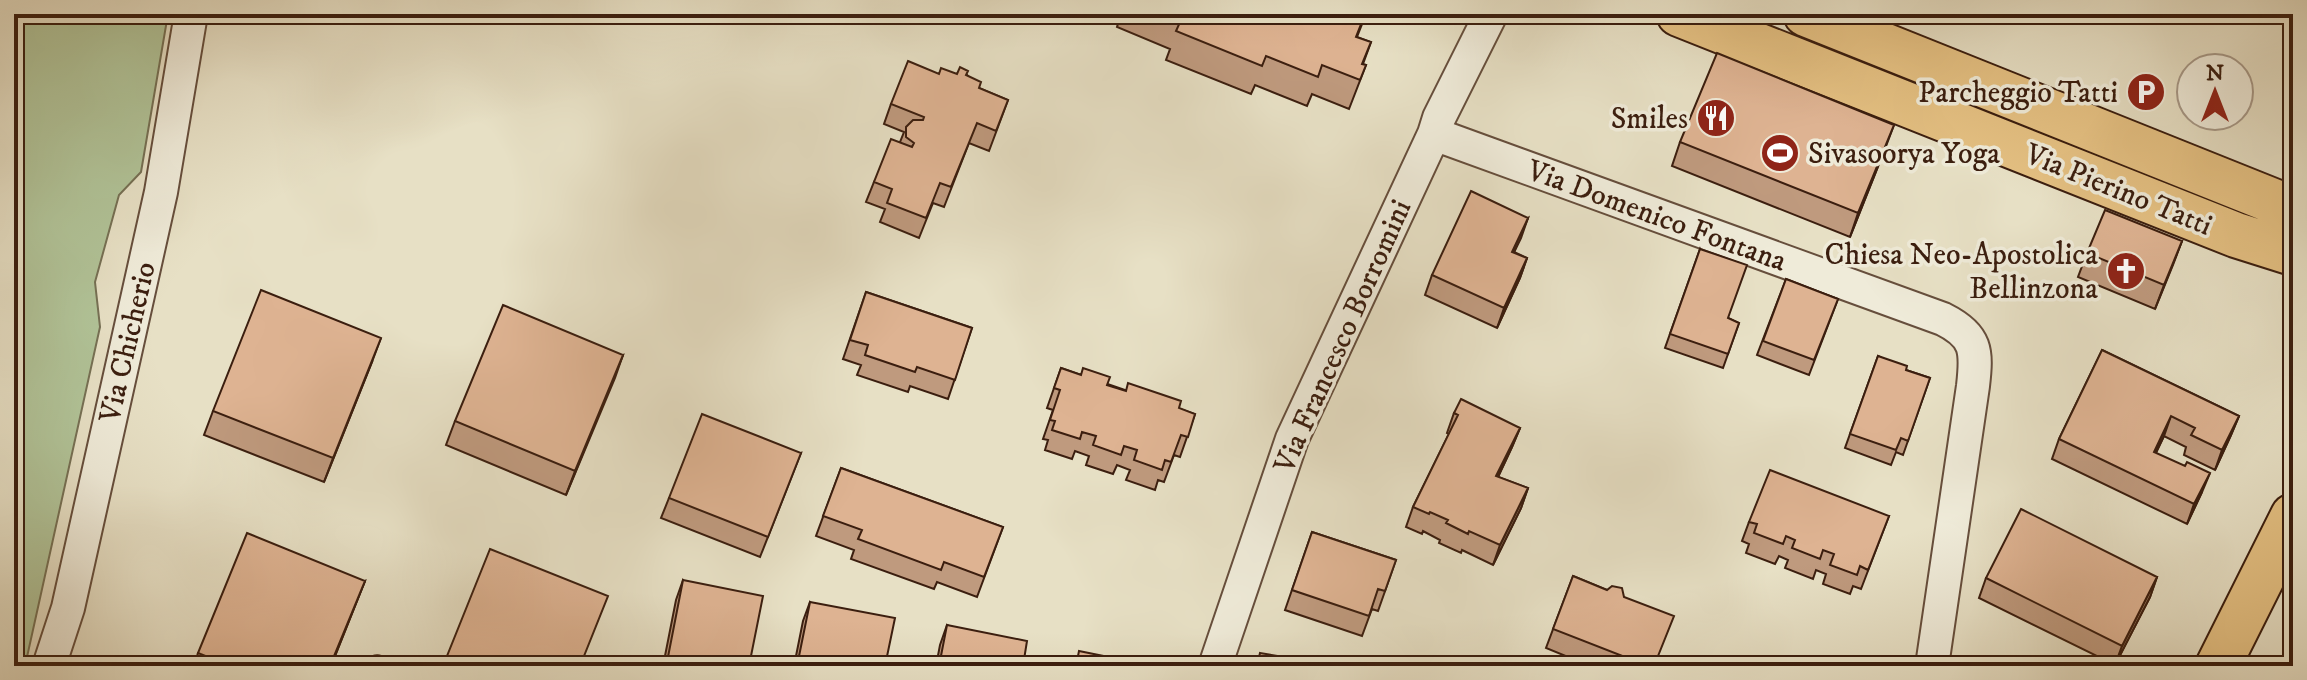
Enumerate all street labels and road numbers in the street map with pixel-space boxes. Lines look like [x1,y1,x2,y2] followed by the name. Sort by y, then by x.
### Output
[2019,136,2217,245] street label: Via Pierino Tatti
[1521,152,1791,281] street label: Via Domenico Fontana
[1266,194,1420,480] street label: Via Francesco Borromini
[92,258,165,427] street label: Via Chicherio

